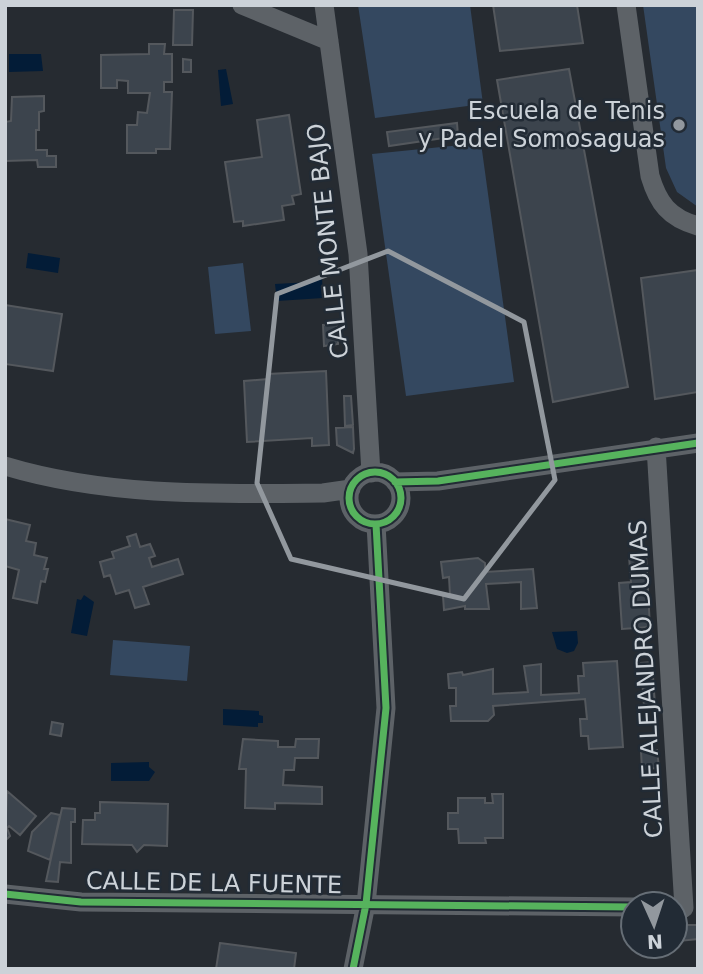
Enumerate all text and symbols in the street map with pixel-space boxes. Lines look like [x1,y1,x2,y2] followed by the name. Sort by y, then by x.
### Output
[418,97,665,153] place label: Escuela de Tenis y Padel Somosaguas
[671,117,687,133] marker: Escuela de Tenis y Padel Somosaguas
[302,122,354,360] street label: CALLE MONTE BAJO
[624,519,668,839] street label: CALLE ALEJANDRO DUMAS
[86,867,342,899] street label: CALLE DE LA FUENTE
[619,890,689,960] north arrow
[646,931,663,953] text: N

